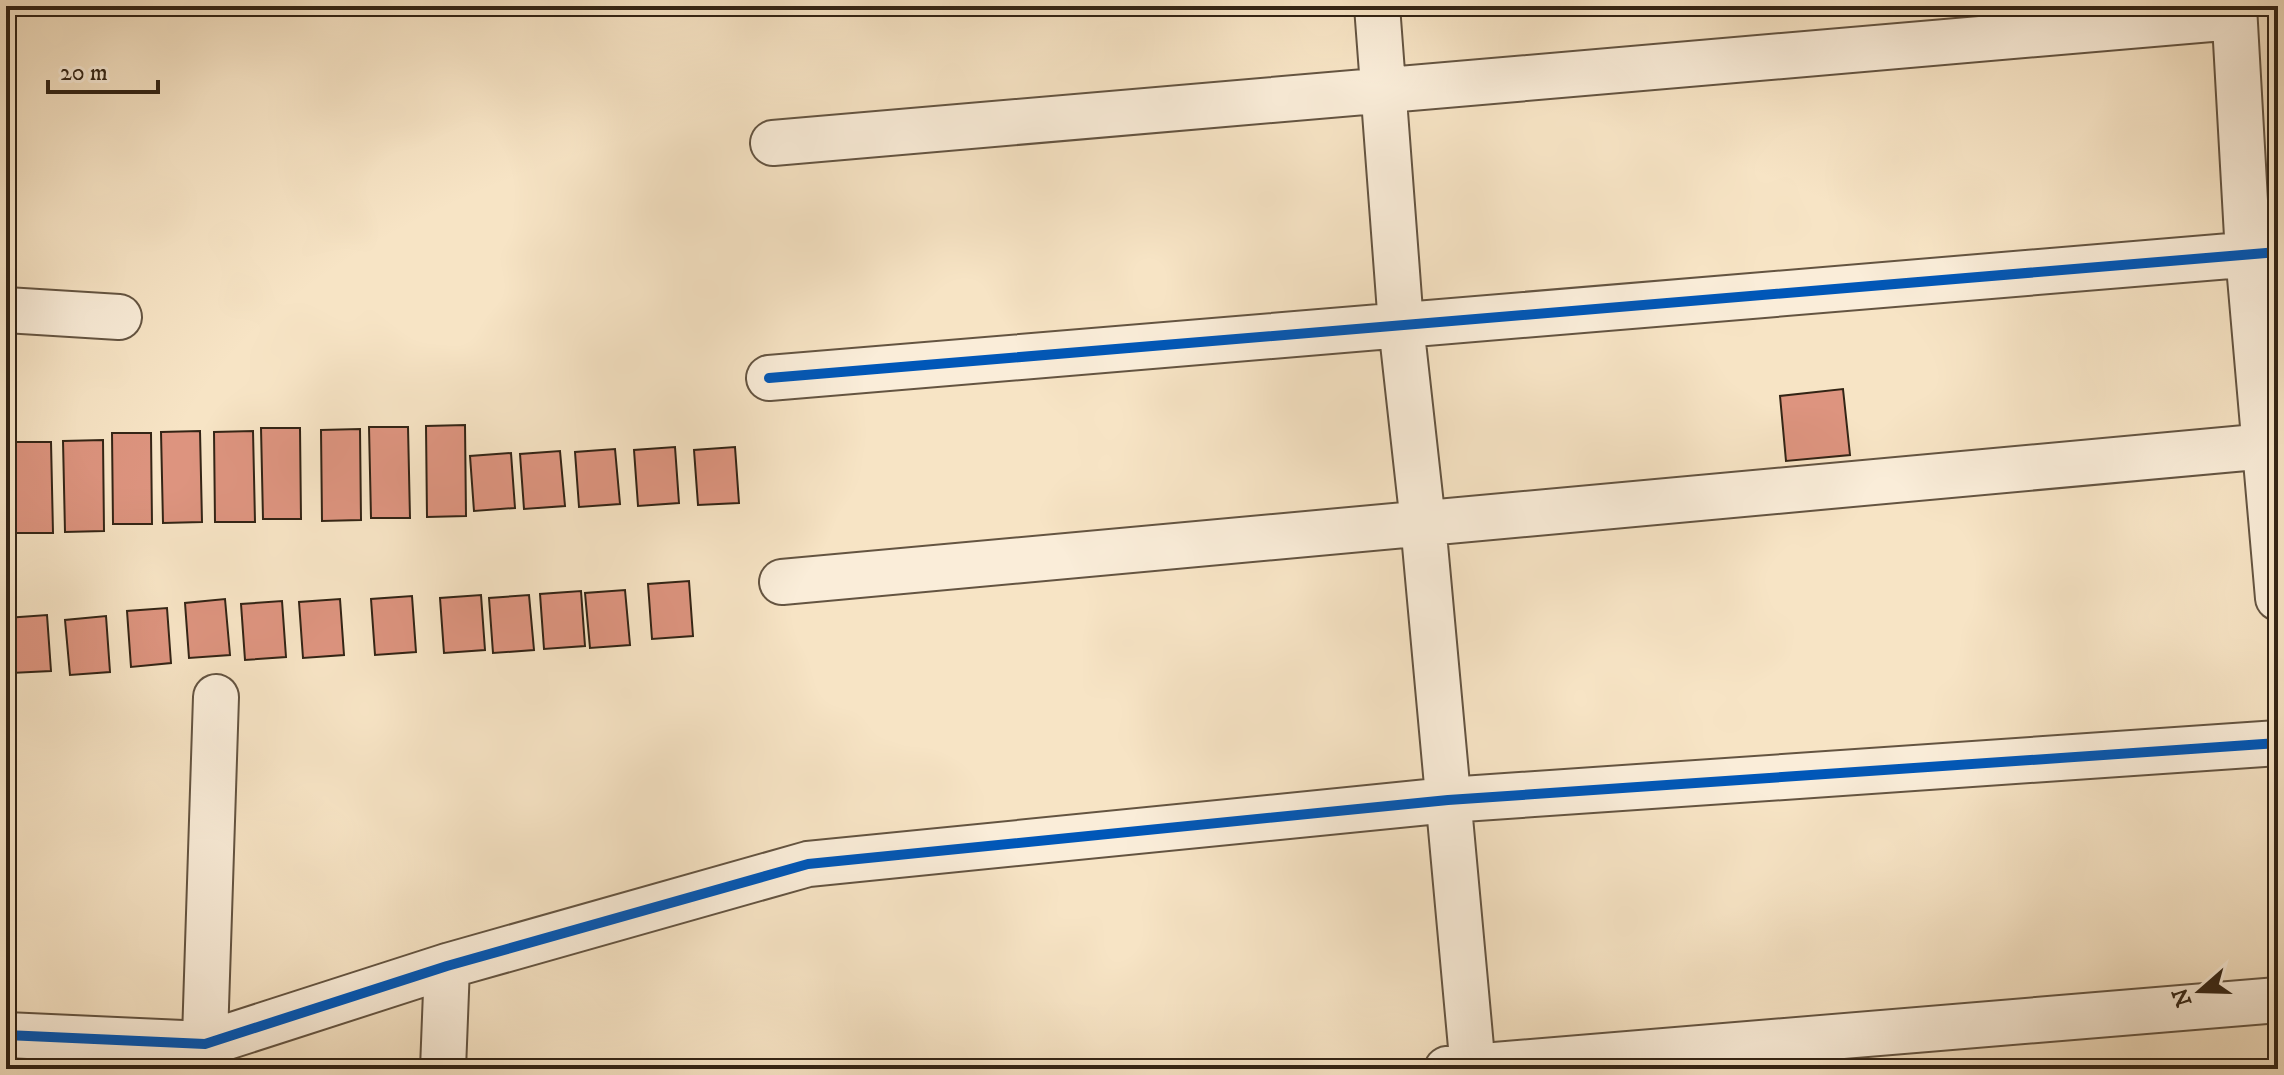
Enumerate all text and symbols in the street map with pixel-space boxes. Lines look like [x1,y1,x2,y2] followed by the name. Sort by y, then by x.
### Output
[48,44,158,94] scale bar
[60,58,108,88] text: 20 m
[2160,951,2240,1031] north arrow
[2167,984,2198,1010] text: N

